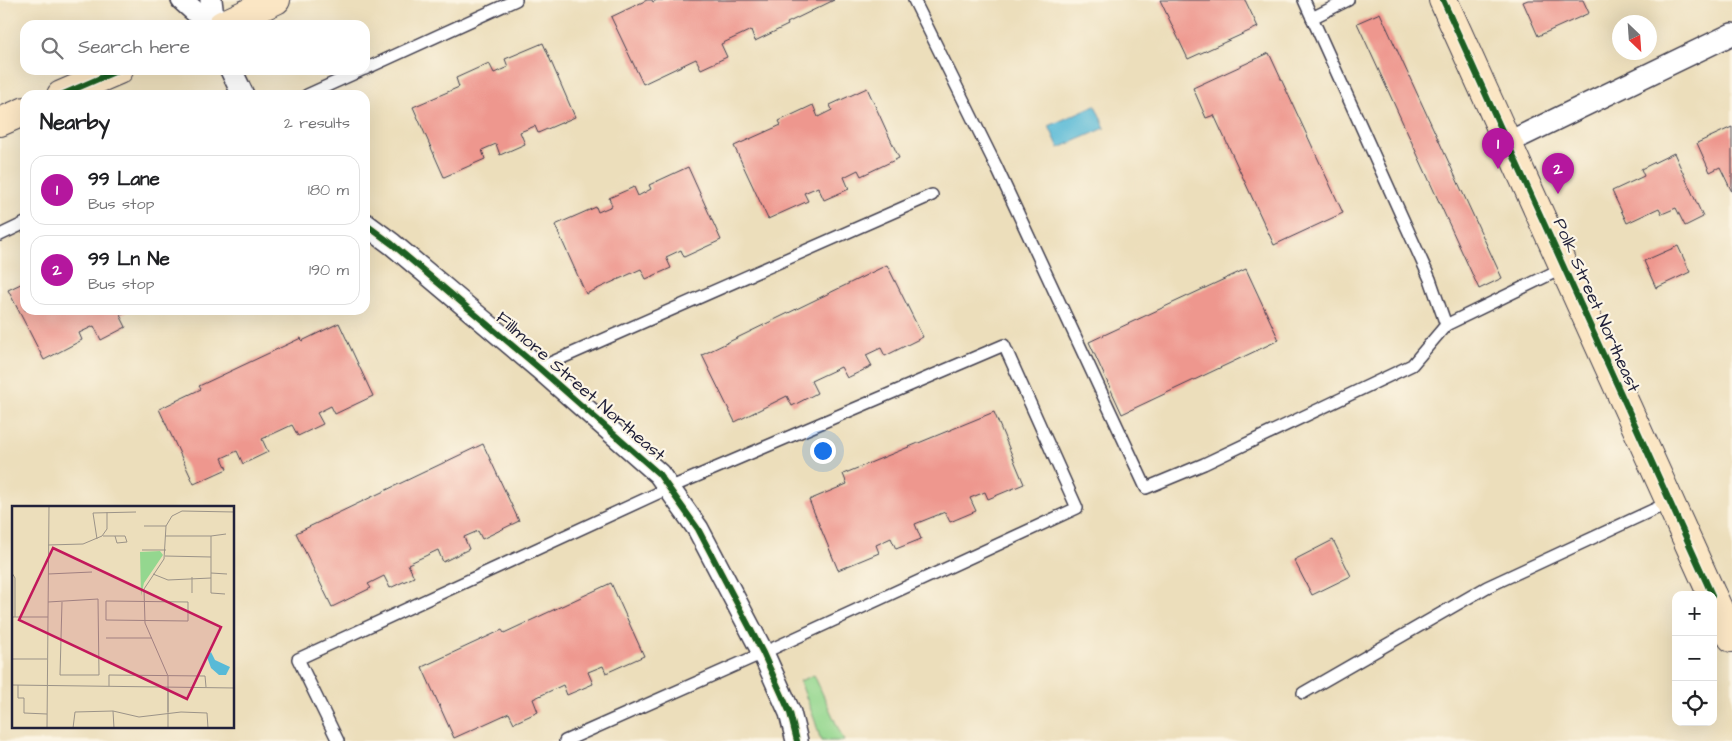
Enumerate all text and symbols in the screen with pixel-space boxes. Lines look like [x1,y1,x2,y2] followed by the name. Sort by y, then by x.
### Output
[1612,15,1657,60] north arrow
[20,20,370,75] search box
[38,34,66,62] icon: search
[78,34,190,61] text: Search here
[40,108,110,137] text: Nearby
[284,112,350,134] text: 2 results
[1482,128,1514,169] pin: 1
[1542,153,1574,194] pin: 2
[88,166,160,193] text: 99 Lane
[56,179,58,201] text: 1
[308,179,349,201] text: 180 m
[88,193,154,215] text: Bus stop
[1547,214,1647,397] street label: Polk Street Northeast
[88,246,170,273] text: 99 Ln Ne
[52,259,62,281] text: 2
[309,259,349,281] text: 190 m
[88,273,154,295] text: Bus stop
[490,306,671,468] street label: Fillmore Street Northeast
[810,438,836,464] your location
[12,506,235,728] inset map
[1672,591,1717,726] map controls
[1672,591,1717,636] button: +
[1672,636,1717,681] button: −
[1672,681,1717,726] button: locate

